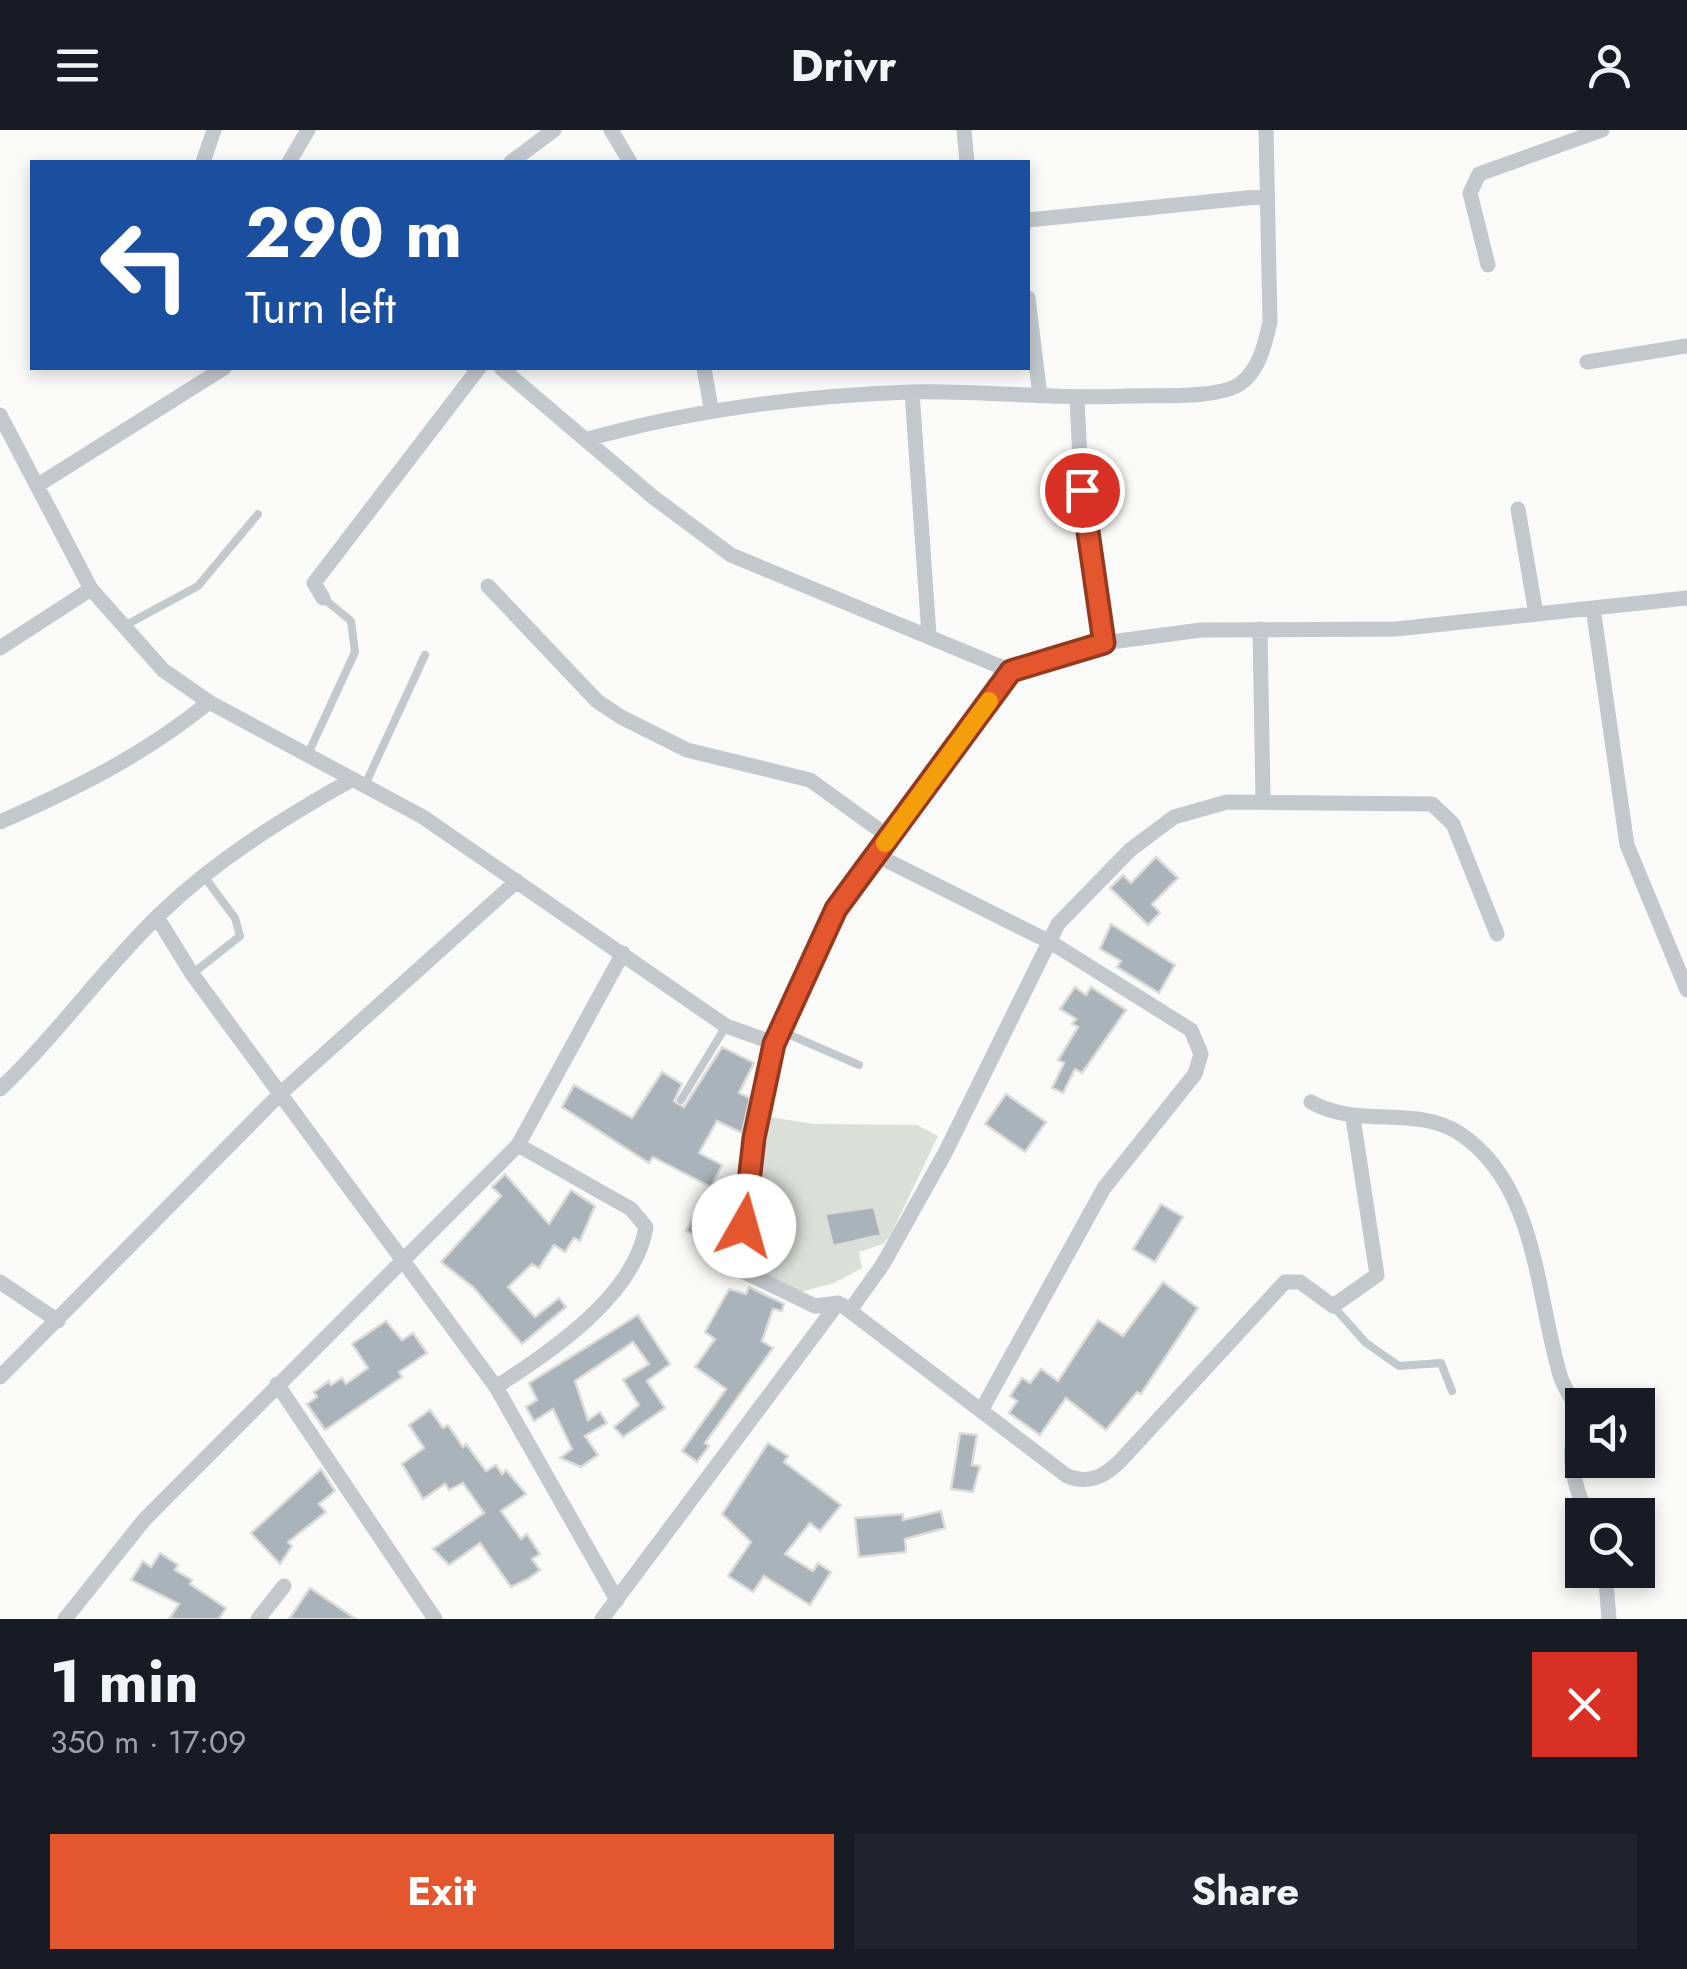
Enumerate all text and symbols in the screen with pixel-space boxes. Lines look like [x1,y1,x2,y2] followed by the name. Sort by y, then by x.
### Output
[790,33,897,98] text: Drivr
[50,38,105,93] icon: menu
[1582,38,1637,93] icon: person
[245,182,463,283] text: 290 m
[80,200,210,330] icon: left
[245,275,396,340] text: Turn left
[1040,448,1125,533] pin
[1055,463,1110,518] icon: arrive
[692,1174,796,1278] position arrow
[1565,1388,1655,1588] map controls
[1565,1388,1655,1478] button: sound
[1565,1498,1655,1588] button: search
[50,1638,199,1725] text: 1 min
[1532,1652,1637,1757] button: close
[50,1719,247,1765] text: 350 m · 17:09
[50,1834,834,1949] button: Exit
[854,1834,1637,1949] button: Share

